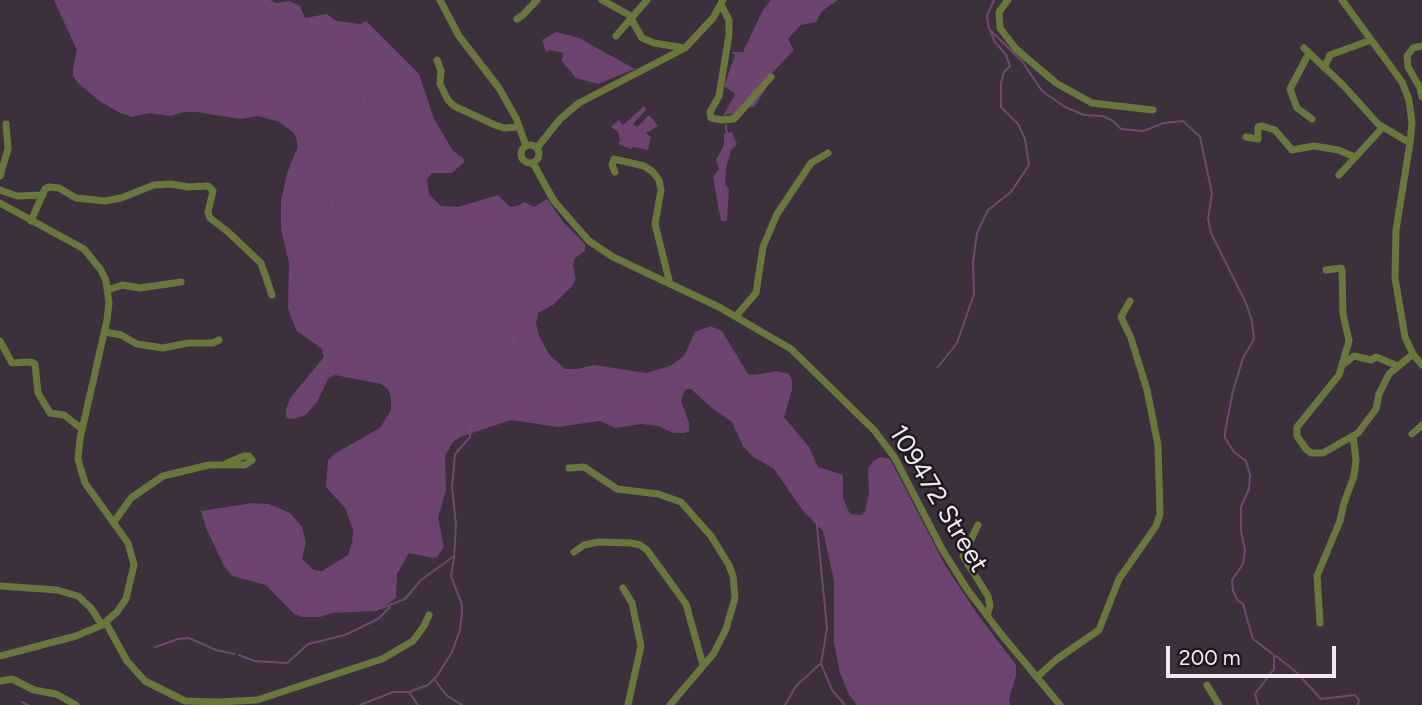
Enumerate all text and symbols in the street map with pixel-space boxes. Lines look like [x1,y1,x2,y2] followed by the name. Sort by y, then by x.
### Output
[882,420,994,578] street label: 109472 Street
[1170,632,1340,676] scale bar
[1179,645,1241,670] text: 200 m

